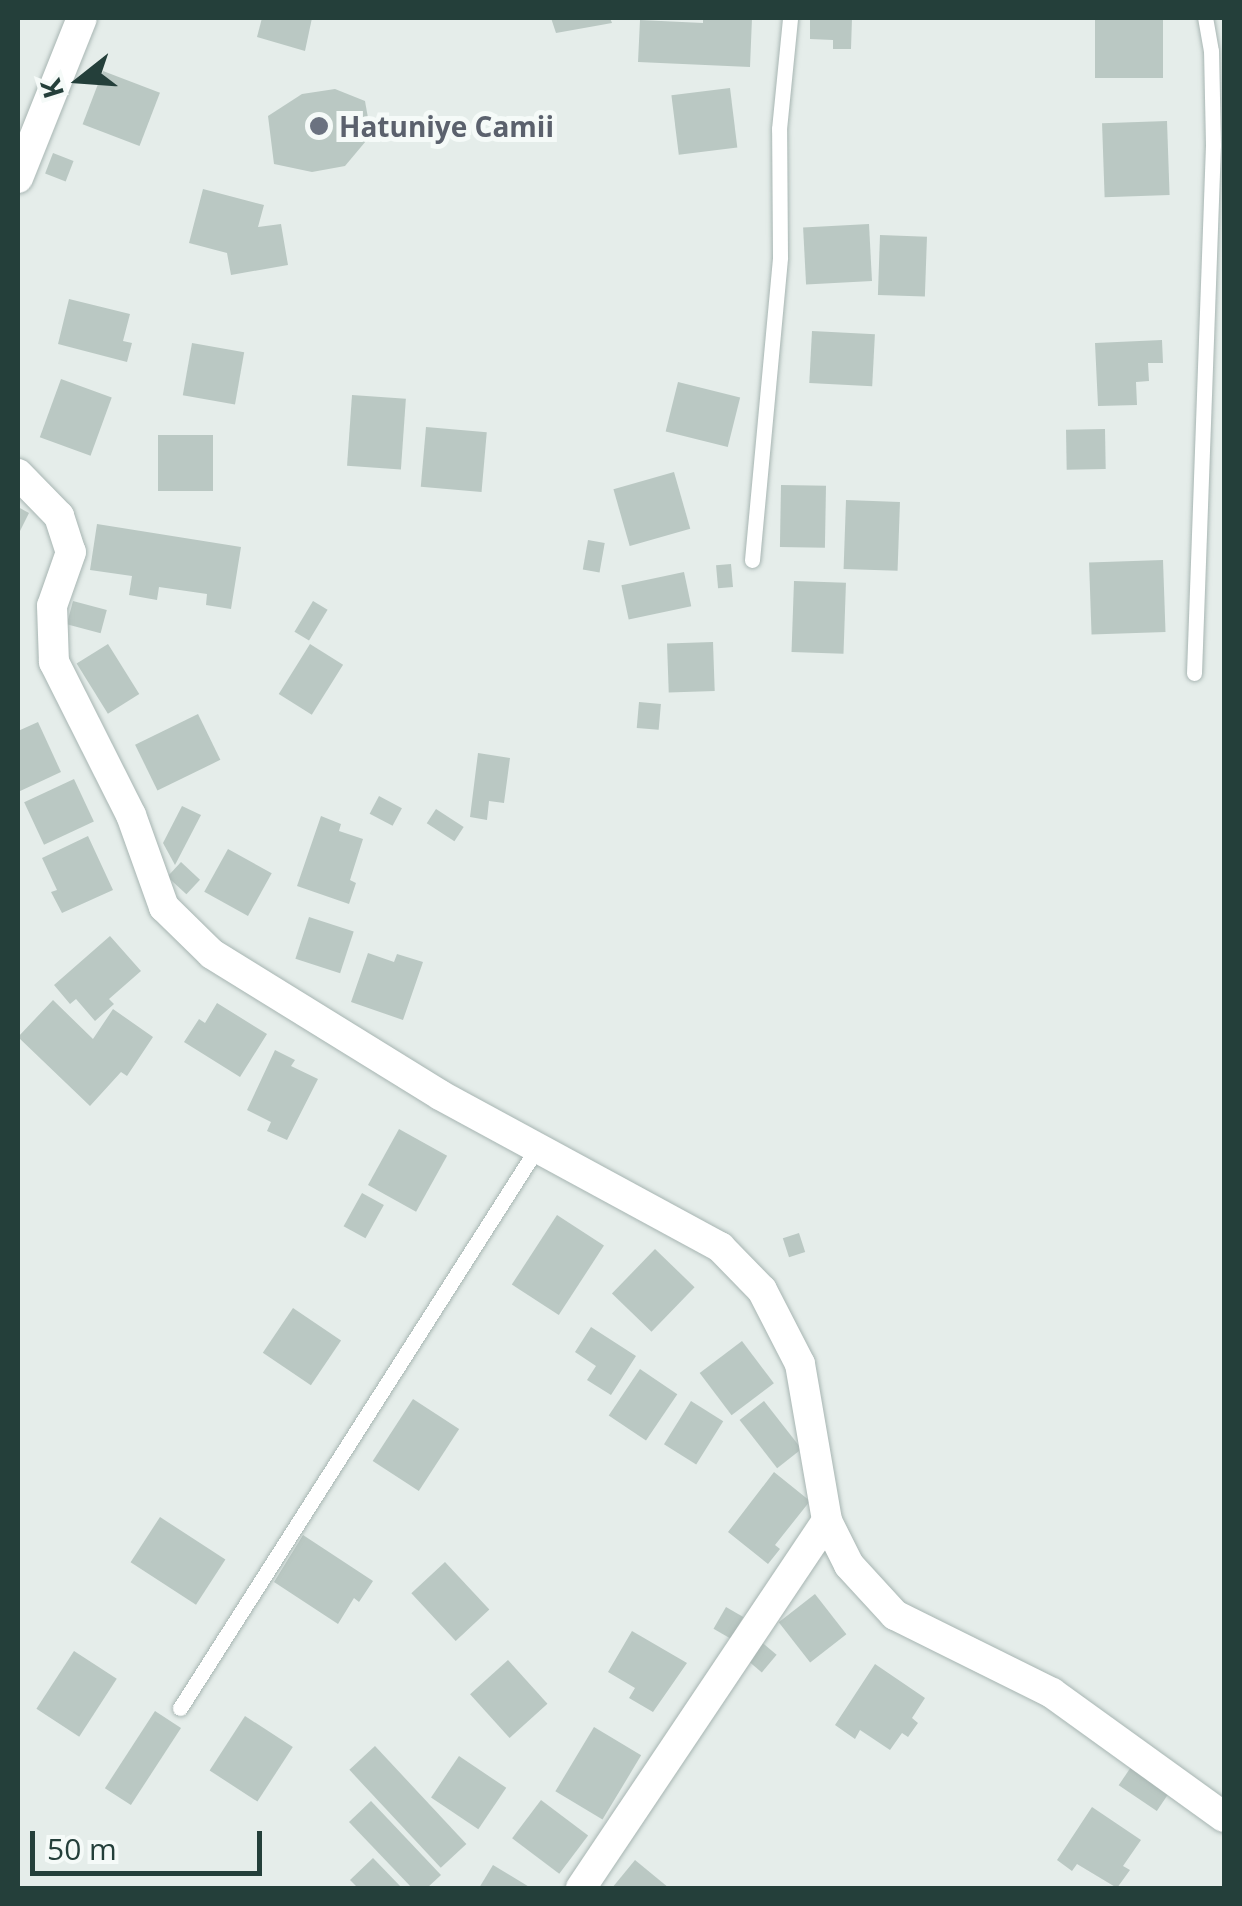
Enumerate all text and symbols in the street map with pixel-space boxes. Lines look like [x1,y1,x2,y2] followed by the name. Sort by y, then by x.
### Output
[30,30,130,130] north arrow
[30,74,72,103] text: K
[339,109,554,143] place label: Hatuniye Camii
[308,115,330,137] marker: Hatuniye Camii
[35,1811,268,1873] scale bar
[47,1828,117,1869] text: 50 m

